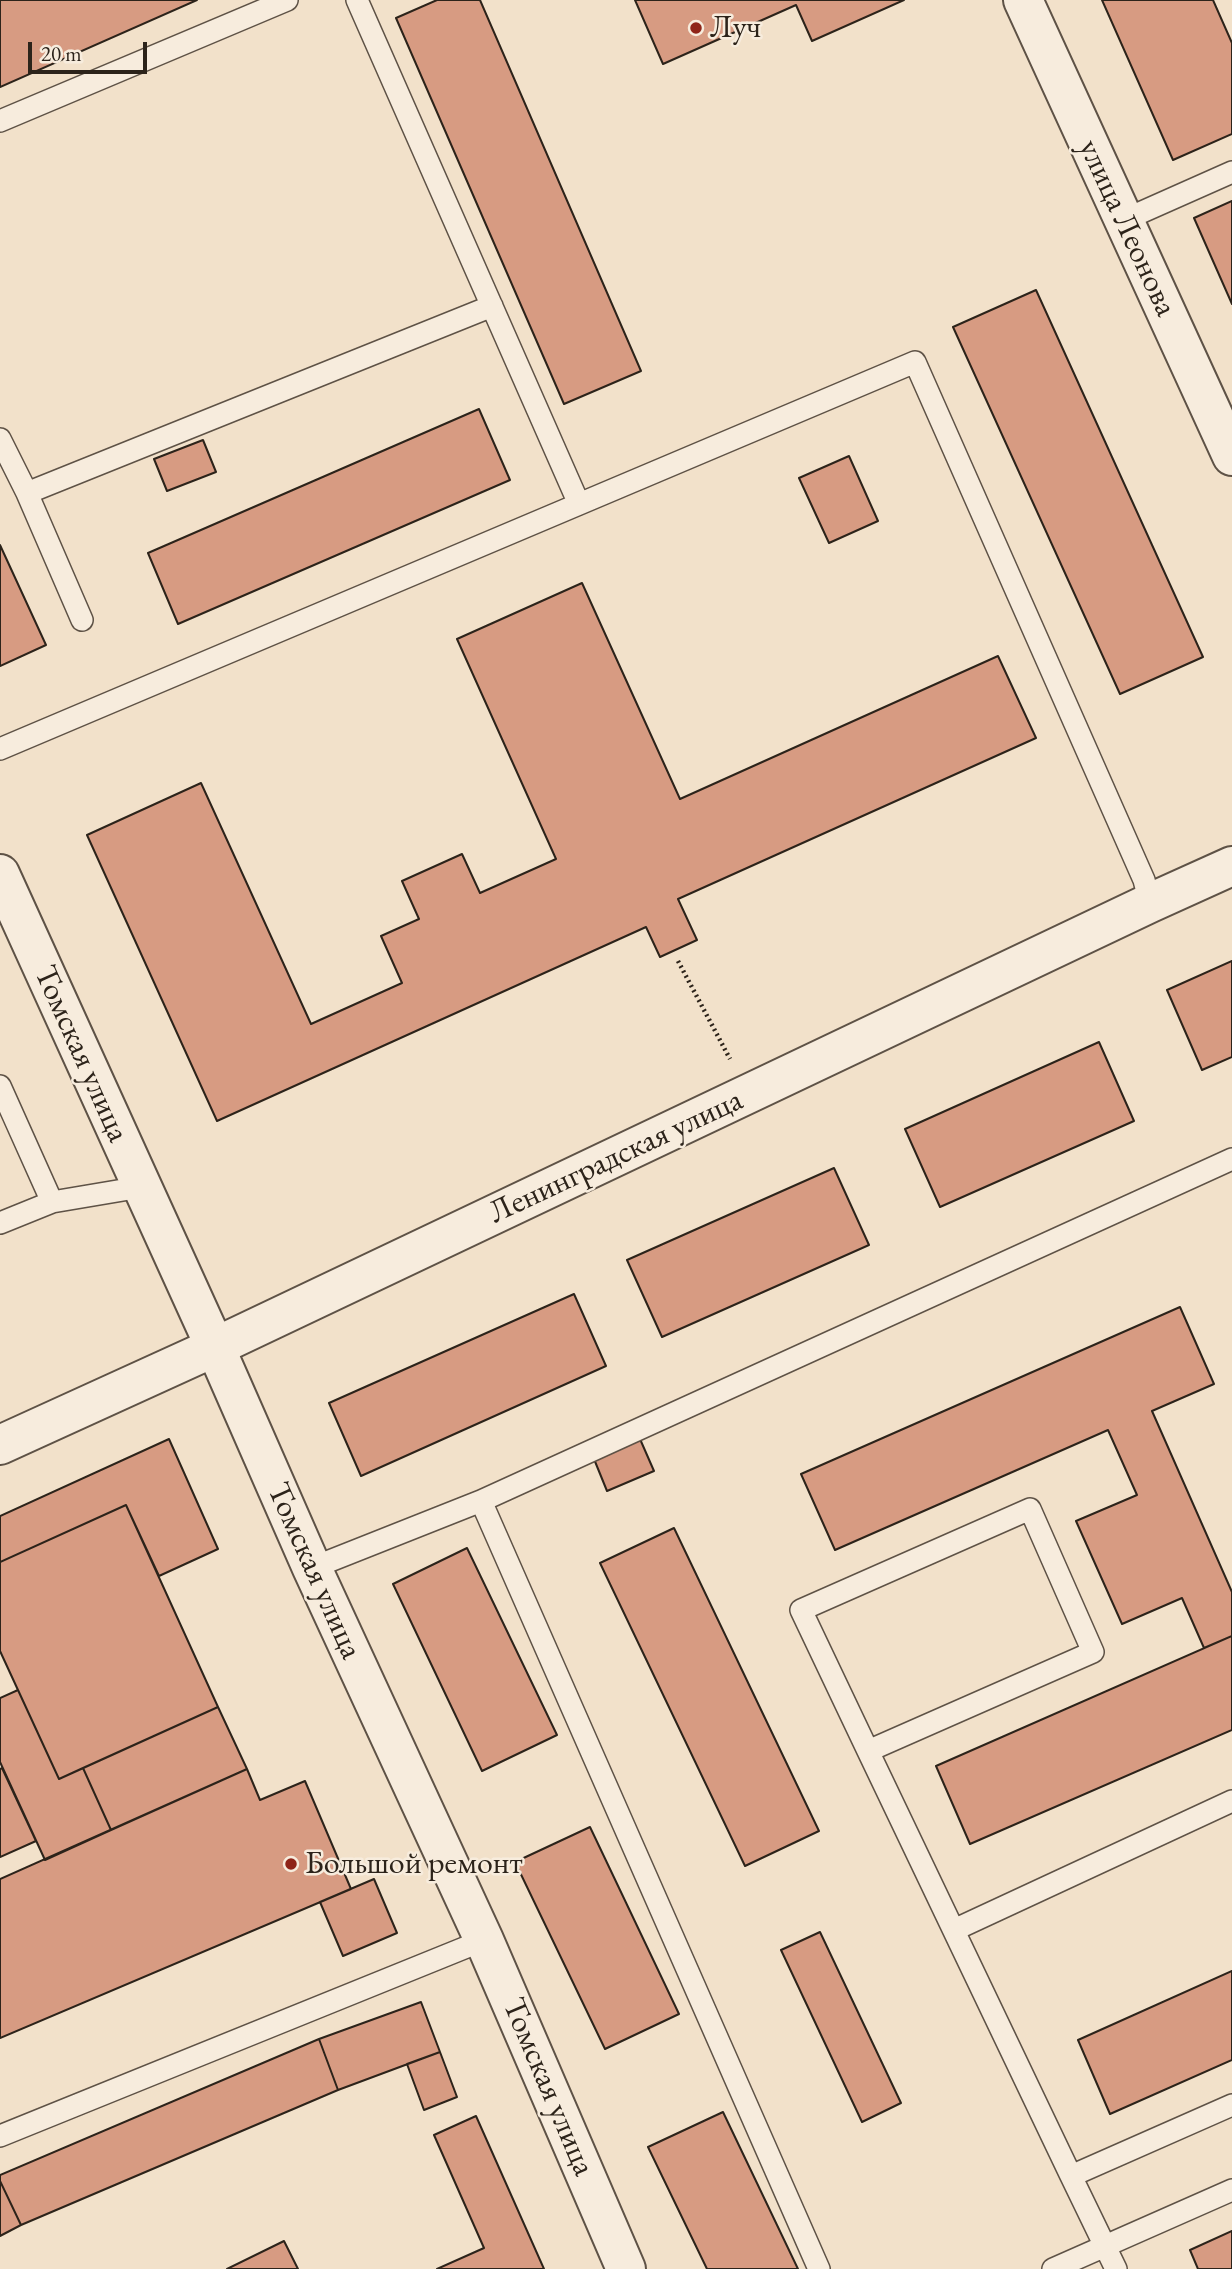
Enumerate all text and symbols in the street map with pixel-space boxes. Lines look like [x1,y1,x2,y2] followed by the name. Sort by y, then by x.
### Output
[710,9,761,47] place label: Луч
[688,20,704,36] marker: Луч
[32,28,150,72] scale bar
[41,40,82,67] text: 20 m
[1069,133,1185,323] street label: улица Леонова
[25,960,137,1148] street label: Томская улица
[483,1081,749,1233] street label: Ленинградская улица
[258,1477,370,1665] street label: Томская улица
[305,1845,523,1883] place label: Большой ремонт
[283,1856,299,1872] marker: Большой ремонт
[493,1992,603,2182] street label: Томская улица

